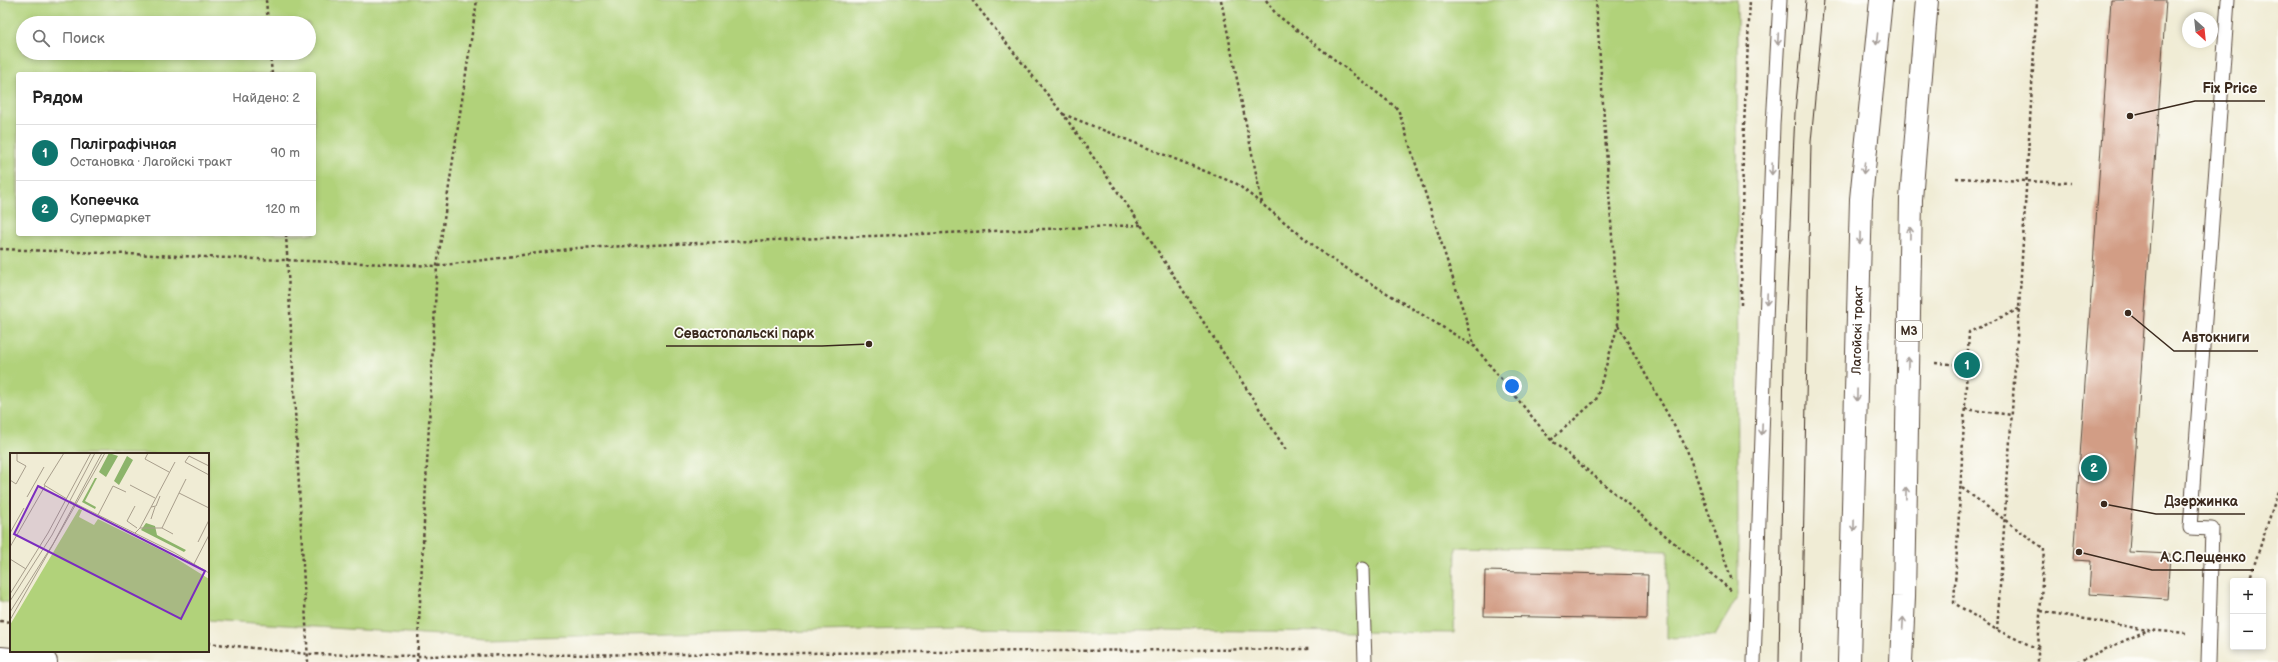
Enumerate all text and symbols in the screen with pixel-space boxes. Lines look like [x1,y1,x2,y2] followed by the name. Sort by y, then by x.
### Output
[2182,12,2218,48] north arrow
[16,16,316,60] search box
[30,27,52,49] icon: search
[62,29,105,48] text: Поиск
[1774,32,1782,45] one-way arrow
[1873,32,1881,45] one-way arrow
[2195,75,2265,101] callout: Fix Price
[2203,80,2257,97] text: Fix Price
[32,88,83,108] text: Рядом
[232,90,300,106] text: Найдено: 2
[70,135,177,154] text: Паліграфічная
[42,145,48,161] text: 1
[271,145,300,161] text: 90 m
[70,154,232,170] text: Остановка · Лагойскі тракт
[1860,161,1868,174] one-way arrow
[1768,162,1775,175] one-way arrow
[70,191,139,210] text: Копеечка
[41,201,49,217] text: 2
[265,201,300,217] text: 120 m
[70,210,151,226] text: Супермаркет
[1906,227,1914,240] one-way arrow
[1856,231,1864,244] one-way arrow
[1848,285,1867,376] street label: Лагойскі тракт
[1763,292,1771,305] one-way arrow
[666,320,822,346] callout: Севастопальскі парк
[1896,321,1922,341] road number: М3
[674,325,814,342] text: Севастопальскі парк
[2174,325,2258,351] callout: Автокниги
[2181,329,2250,346] text: Автокниги
[1954,350,1980,380] pin: 1
[1904,357,1912,370] one-way arrow
[1502,376,1522,396] your location
[1853,388,1860,401] one-way arrow
[1759,422,1766,435] one-way arrow
[10,453,209,652] inset map
[2081,453,2107,483] pin: 2
[1902,487,1910,500] one-way arrow
[2156,488,2245,514] callout: Дзержинка
[2164,493,2239,510] text: Дзержинка
[1850,518,1858,531] one-way arrow
[2152,544,2254,570] callout: А.С.Пещенко
[2159,549,2246,566] text: А.С.Пещенко
[2230,578,2266,650] map controls
[2230,578,2266,614] button: +
[2230,614,2266,650] button: −
[1899,617,1907,630] one-way arrow

